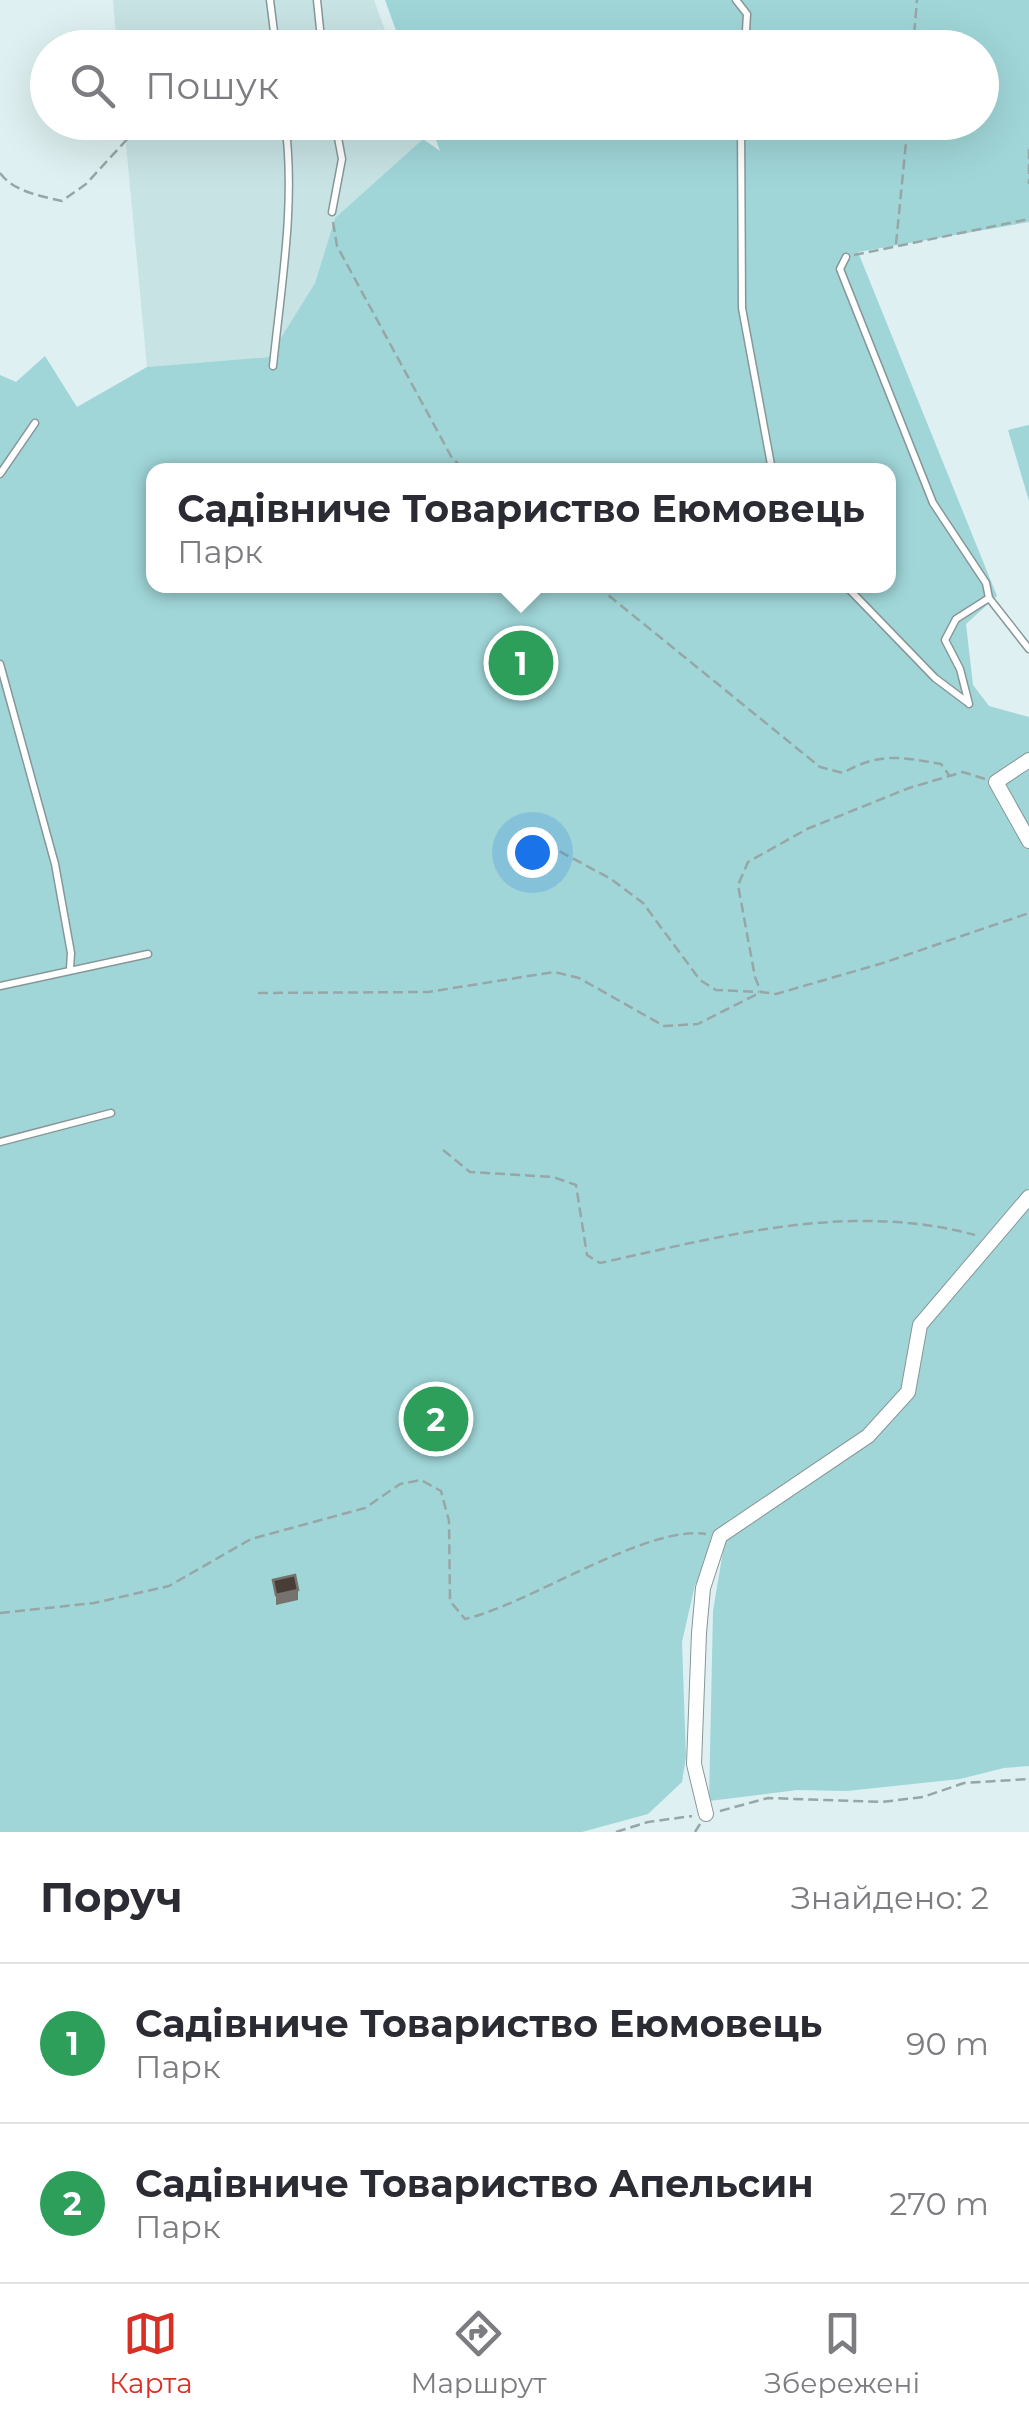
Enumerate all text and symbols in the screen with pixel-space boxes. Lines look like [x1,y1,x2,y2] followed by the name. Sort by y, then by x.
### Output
[30,30,999,140] search box
[65,58,120,113] icon: search
[145,62,279,109] text: Пошук
[146,463,896,593] popup
[177,485,865,532] text: Садівниче Товариство Еюмовець
[177,532,263,571] text: Парк
[488,626,554,700] pin: 1
[507,827,558,878] your location
[404,1382,468,1456] pin: 2
[40,1871,183,1923] text: Поруч
[791,1878,989,1917] text: Знайдено: 2
[135,2000,822,2047] text: Садівниче Товариство Еюмовець
[66,2024,79,2063] text: 1
[906,2024,989,2063] text: 90 m
[135,2047,221,2086] text: Парк
[135,2160,814,2207] text: Садівниче Товариство Апельсин
[63,2184,82,2223] text: 2
[889,2184,989,2223] text: 270 m
[135,2207,221,2246] text: Парк
[109,2306,193,2400] tab: Карта
[410,2306,547,2400] tab: Маршрут
[764,2306,920,2400] tab: Збережені

